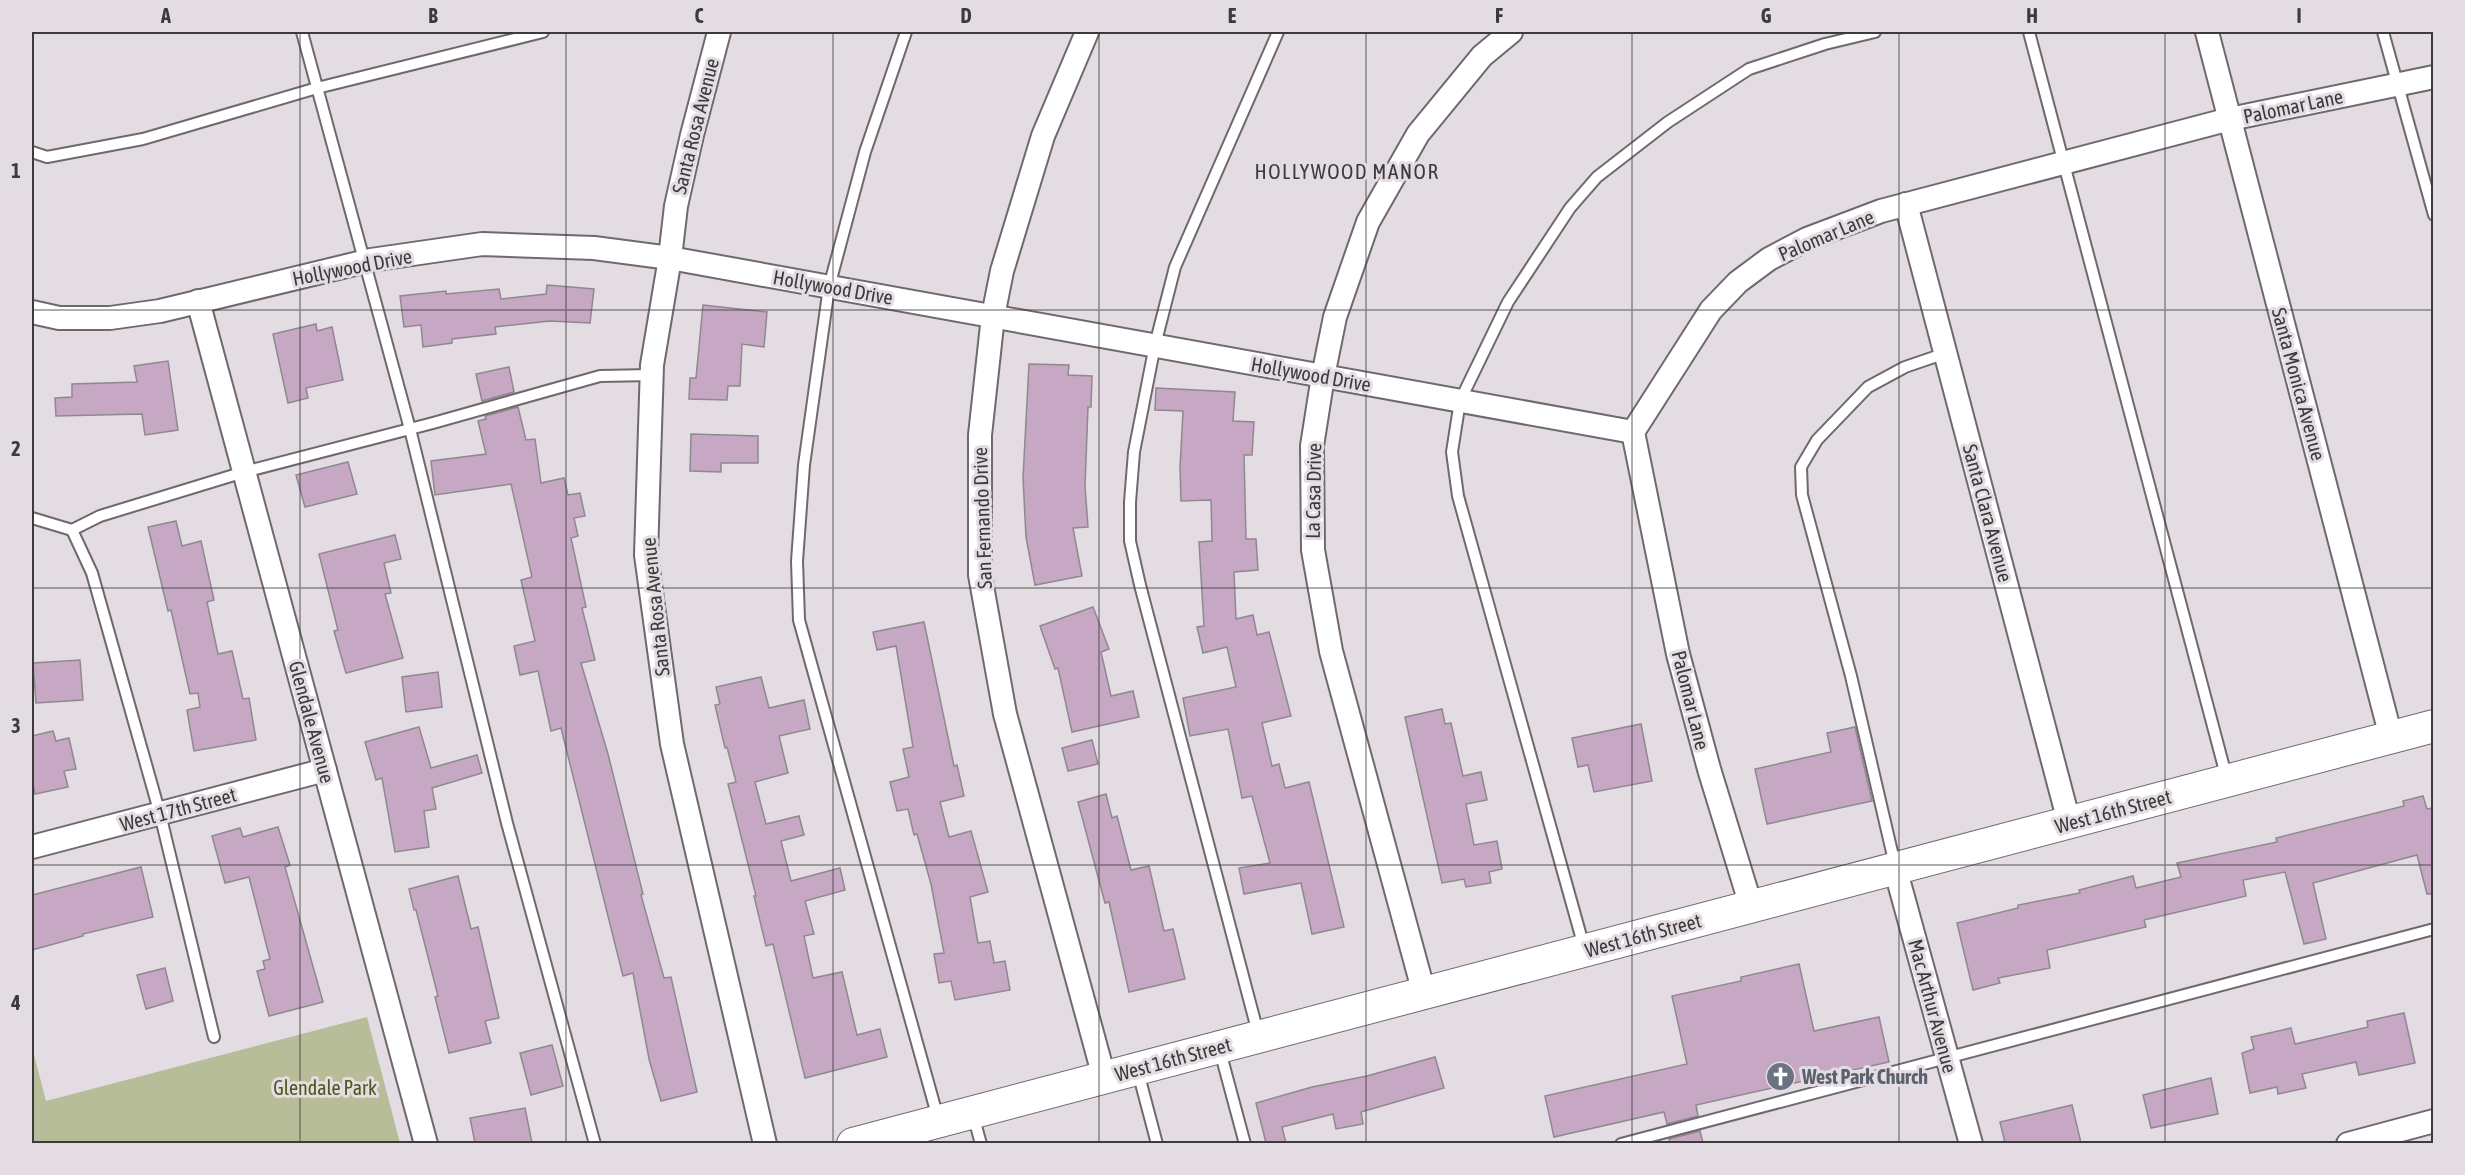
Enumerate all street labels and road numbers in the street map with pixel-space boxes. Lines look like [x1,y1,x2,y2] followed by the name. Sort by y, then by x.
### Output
[667,56,723,196] street label: Santa Rosa Avenue
[2241,84,2345,128] street label: Palomar Lane
[1775,205,1877,265] street label: Palomar Lane
[290,244,414,290] street label: Hollywood Drive
[771,265,895,309] street label: Hollywood Drive
[2268,305,2330,463] street label: Santa Monica Avenue
[1249,352,1373,396] street label: Hollywood Drive
[1959,442,2017,584] street label: Santa Clara Avenue
[1301,443,1325,539] street label: La Casa Drive
[968,447,996,589] street label: San Fernando Drive
[636,537,674,677] street label: Santa Rosa Avenue
[1668,648,1714,752] street label: Palomar Lane
[285,658,339,786] street label: Glendale Avenue
[117,782,239,836] street label: West 17th Street
[2052,784,2174,838] street label: West 16th Street
[1582,908,1704,962] street label: West 16th Street
[1904,937,1962,1075] street label: Mac Arthur Avenue
[1112,1032,1234,1086] street label: West 16th Street

